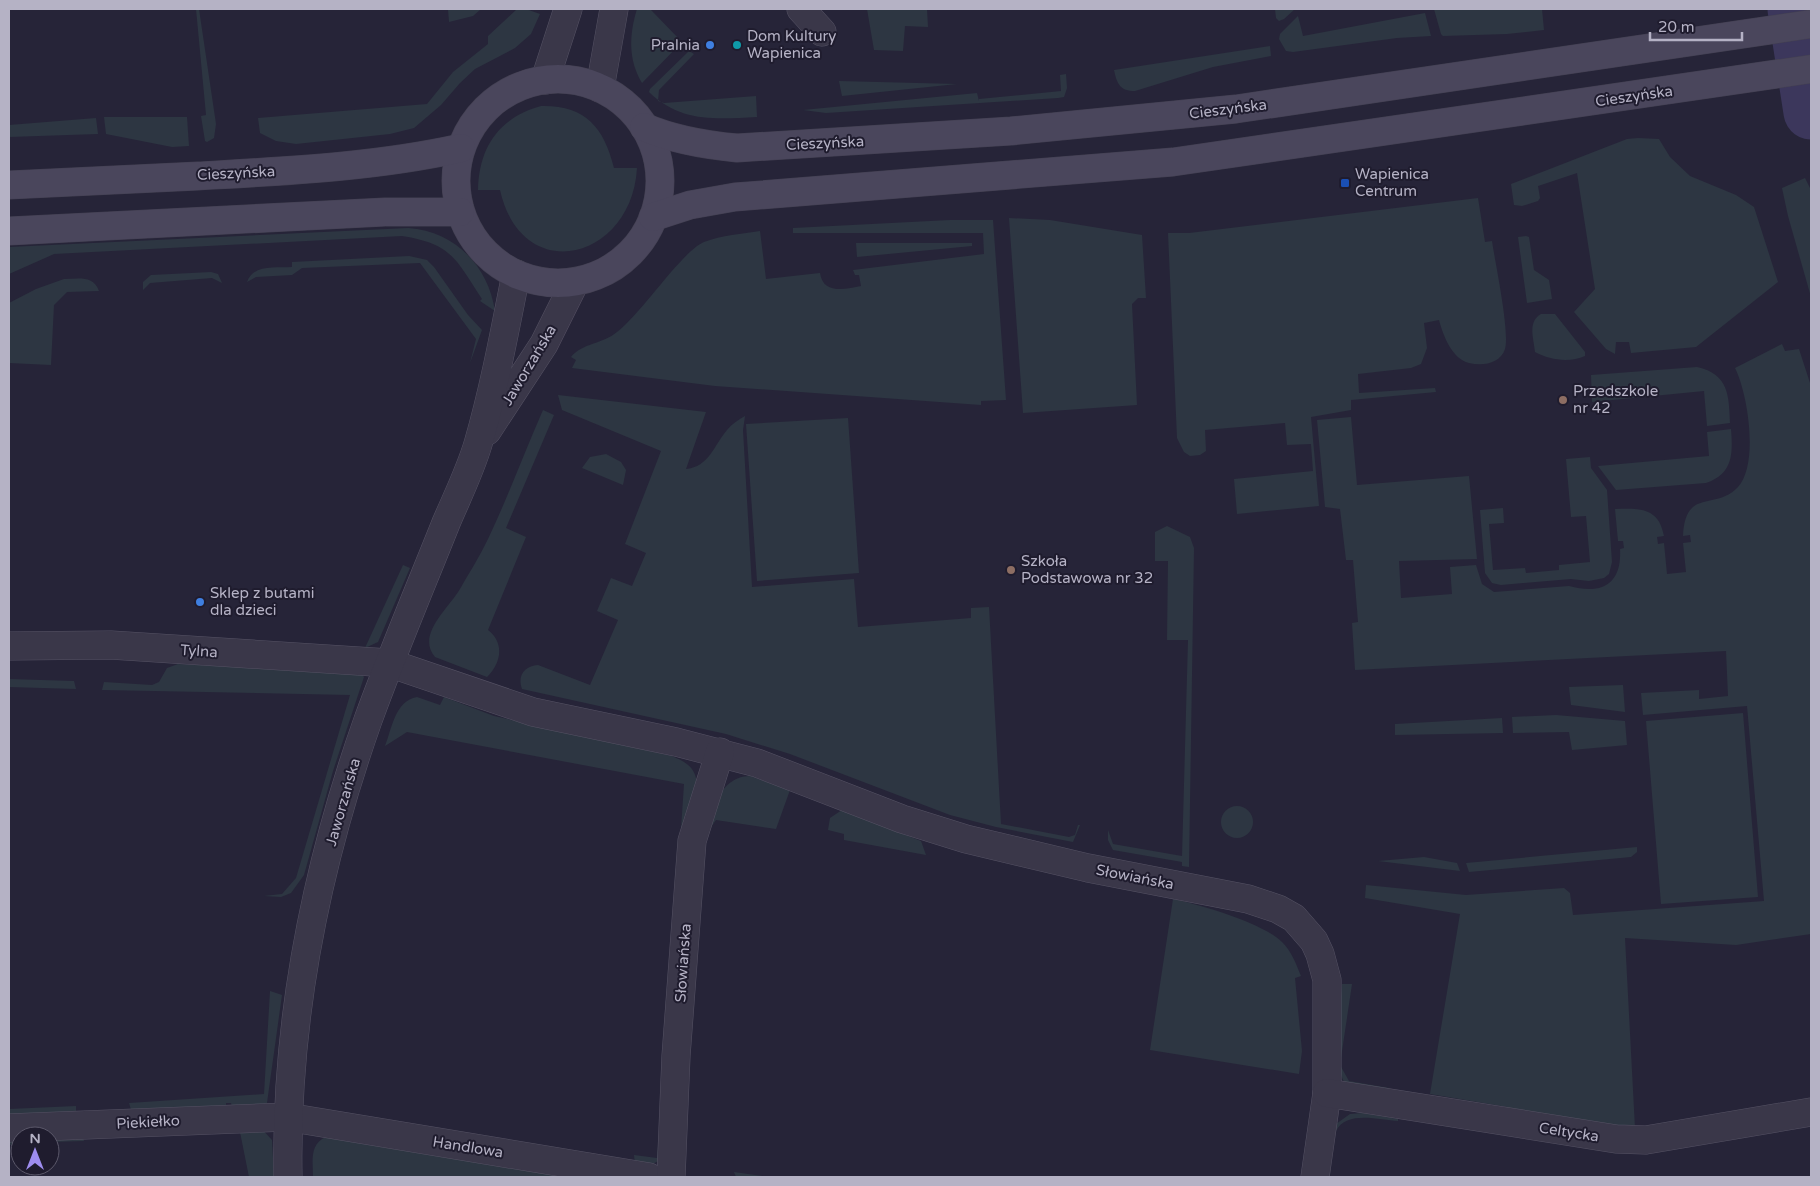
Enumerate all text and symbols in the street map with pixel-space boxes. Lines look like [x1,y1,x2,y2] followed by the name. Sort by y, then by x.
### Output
[1650,10,1742,42] scale bar
[1658,18,1695,36] text: 20 m
[747,27,836,62] place label: Dom Kultury Wapienica
[651,36,700,54] place label: Pralnia
[704,39,716,51] marker: Pralnia
[731,39,743,51] marker: Dom Kultury Wapienica
[1594,82,1674,110] street label: Cieszyńska
[1188,95,1268,123] street label: Cieszyńska
[785,132,865,154] street label: Cieszyńska
[196,162,276,184] street label: Cieszyńska
[1355,165,1429,200] place label: Wapienica Centrum
[1339,177,1351,189] marker: Wapienica Centrum
[498,322,560,408] street label: Jaworzańska
[1573,382,1658,417] place label: Przedszkole nr 42
[1557,394,1569,406] marker: Przedszkole nr 42
[1021,552,1153,587] place label: Szkoła Podstawowa nr 32
[1005,564,1017,576] marker: Szkoła Podstawowa nr 32
[210,584,315,619] place label: Sklep z butami dla dzieci
[194,596,206,608] marker: Sklep z butami dla dzieci
[180,641,218,661] street label: Tylna
[322,756,364,848] street label: Jaworzańska
[1095,861,1175,893] street label: Słowiańska
[671,923,695,1003] street label: Słowiańska
[116,1111,180,1133] street label: Piekiełko
[1538,1118,1600,1146] street label: Celtycka
[10,1126,60,1176] north arrow
[29,1130,41,1147] text: N
[431,1133,505,1161] street label: Handlowa

